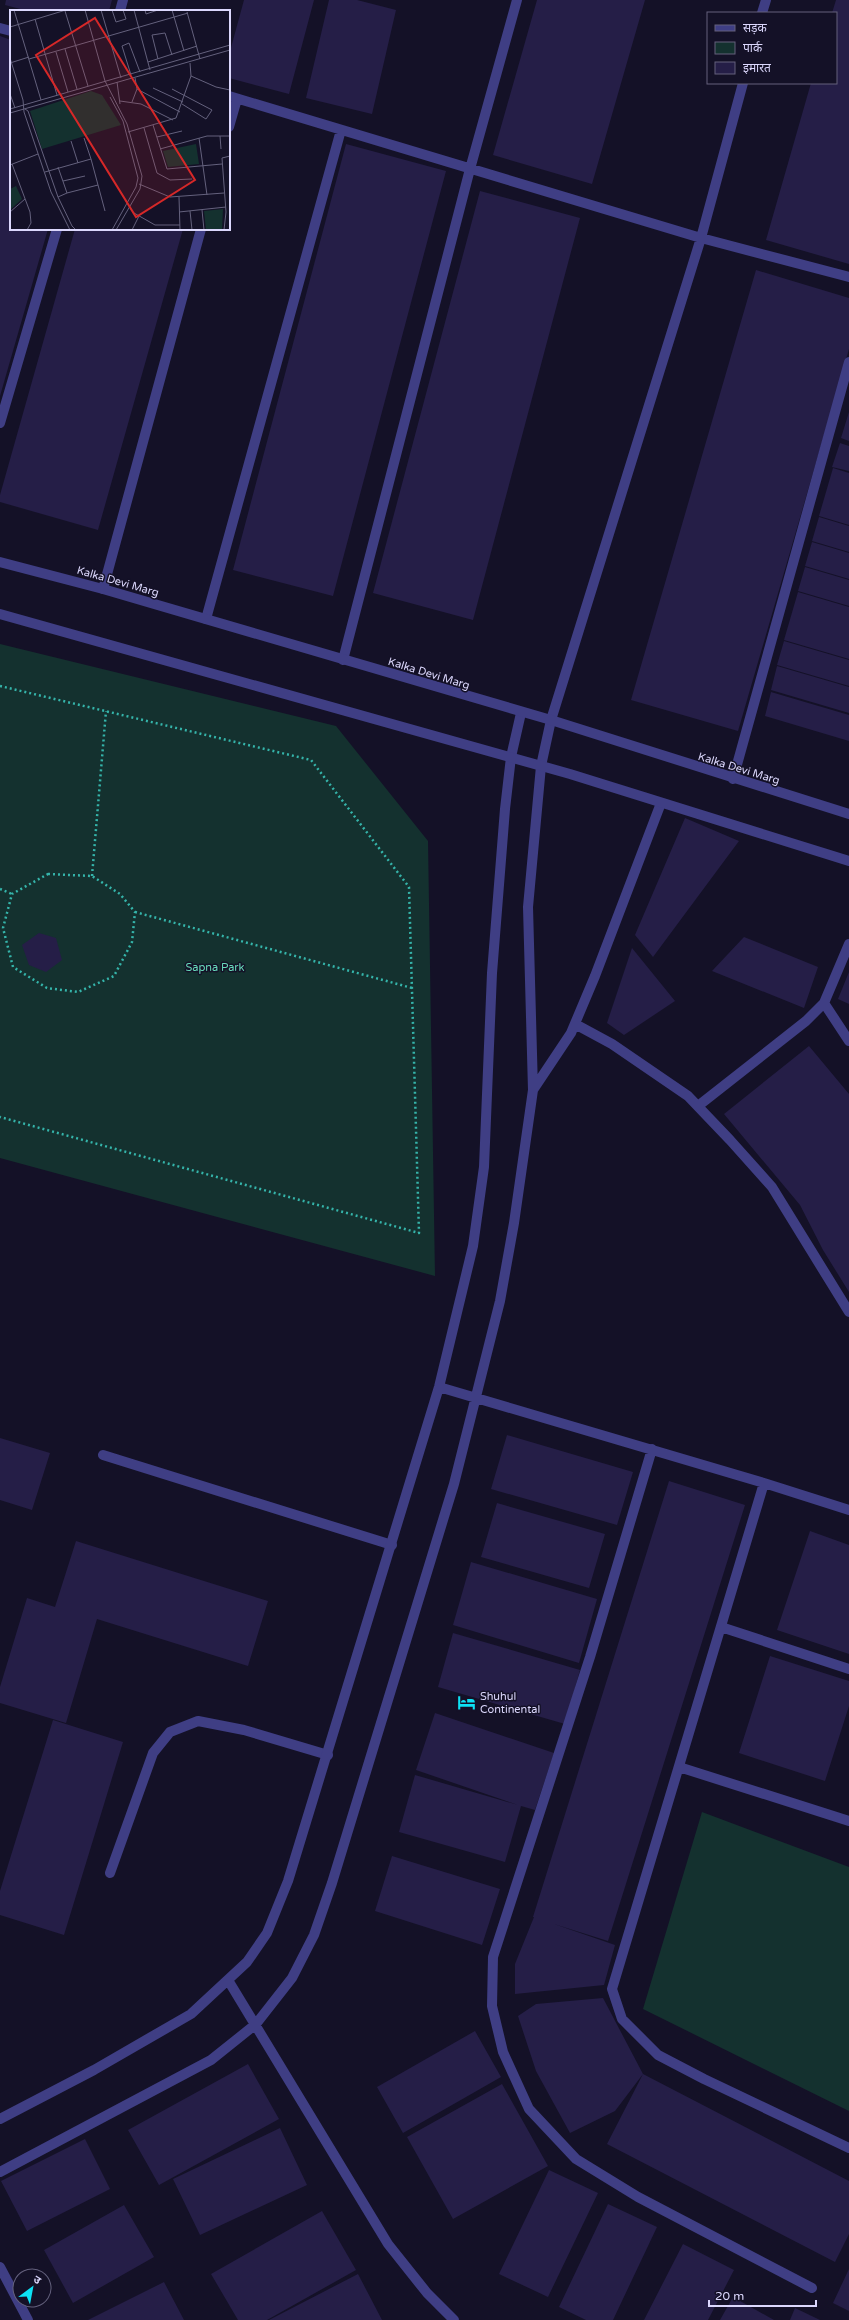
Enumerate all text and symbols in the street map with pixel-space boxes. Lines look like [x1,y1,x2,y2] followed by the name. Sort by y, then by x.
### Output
[10,10,230,230] inset map
[707,12,837,84] legend
[743,21,768,35] text: सड़क
[743,41,763,55] text: पार्क
[743,61,772,75] text: इमारत
[75,564,160,599] street label: Kalka Devi Marg
[386,655,471,692] street label: Kalka Devi Marg
[696,750,781,787] street label: Kalka Devi Marg
[185,961,245,974] park label: Sapna Park
[480,1690,540,1716] place label: Shuhul Continental
[457,1692,477,1712] hotel icon: Shuhul Continental
[12,2268,52,2308] north arrow
[31,2273,44,2287] text: उ
[709,2282,816,2308] scale bar
[715,2289,744,2303] text: 20 m

